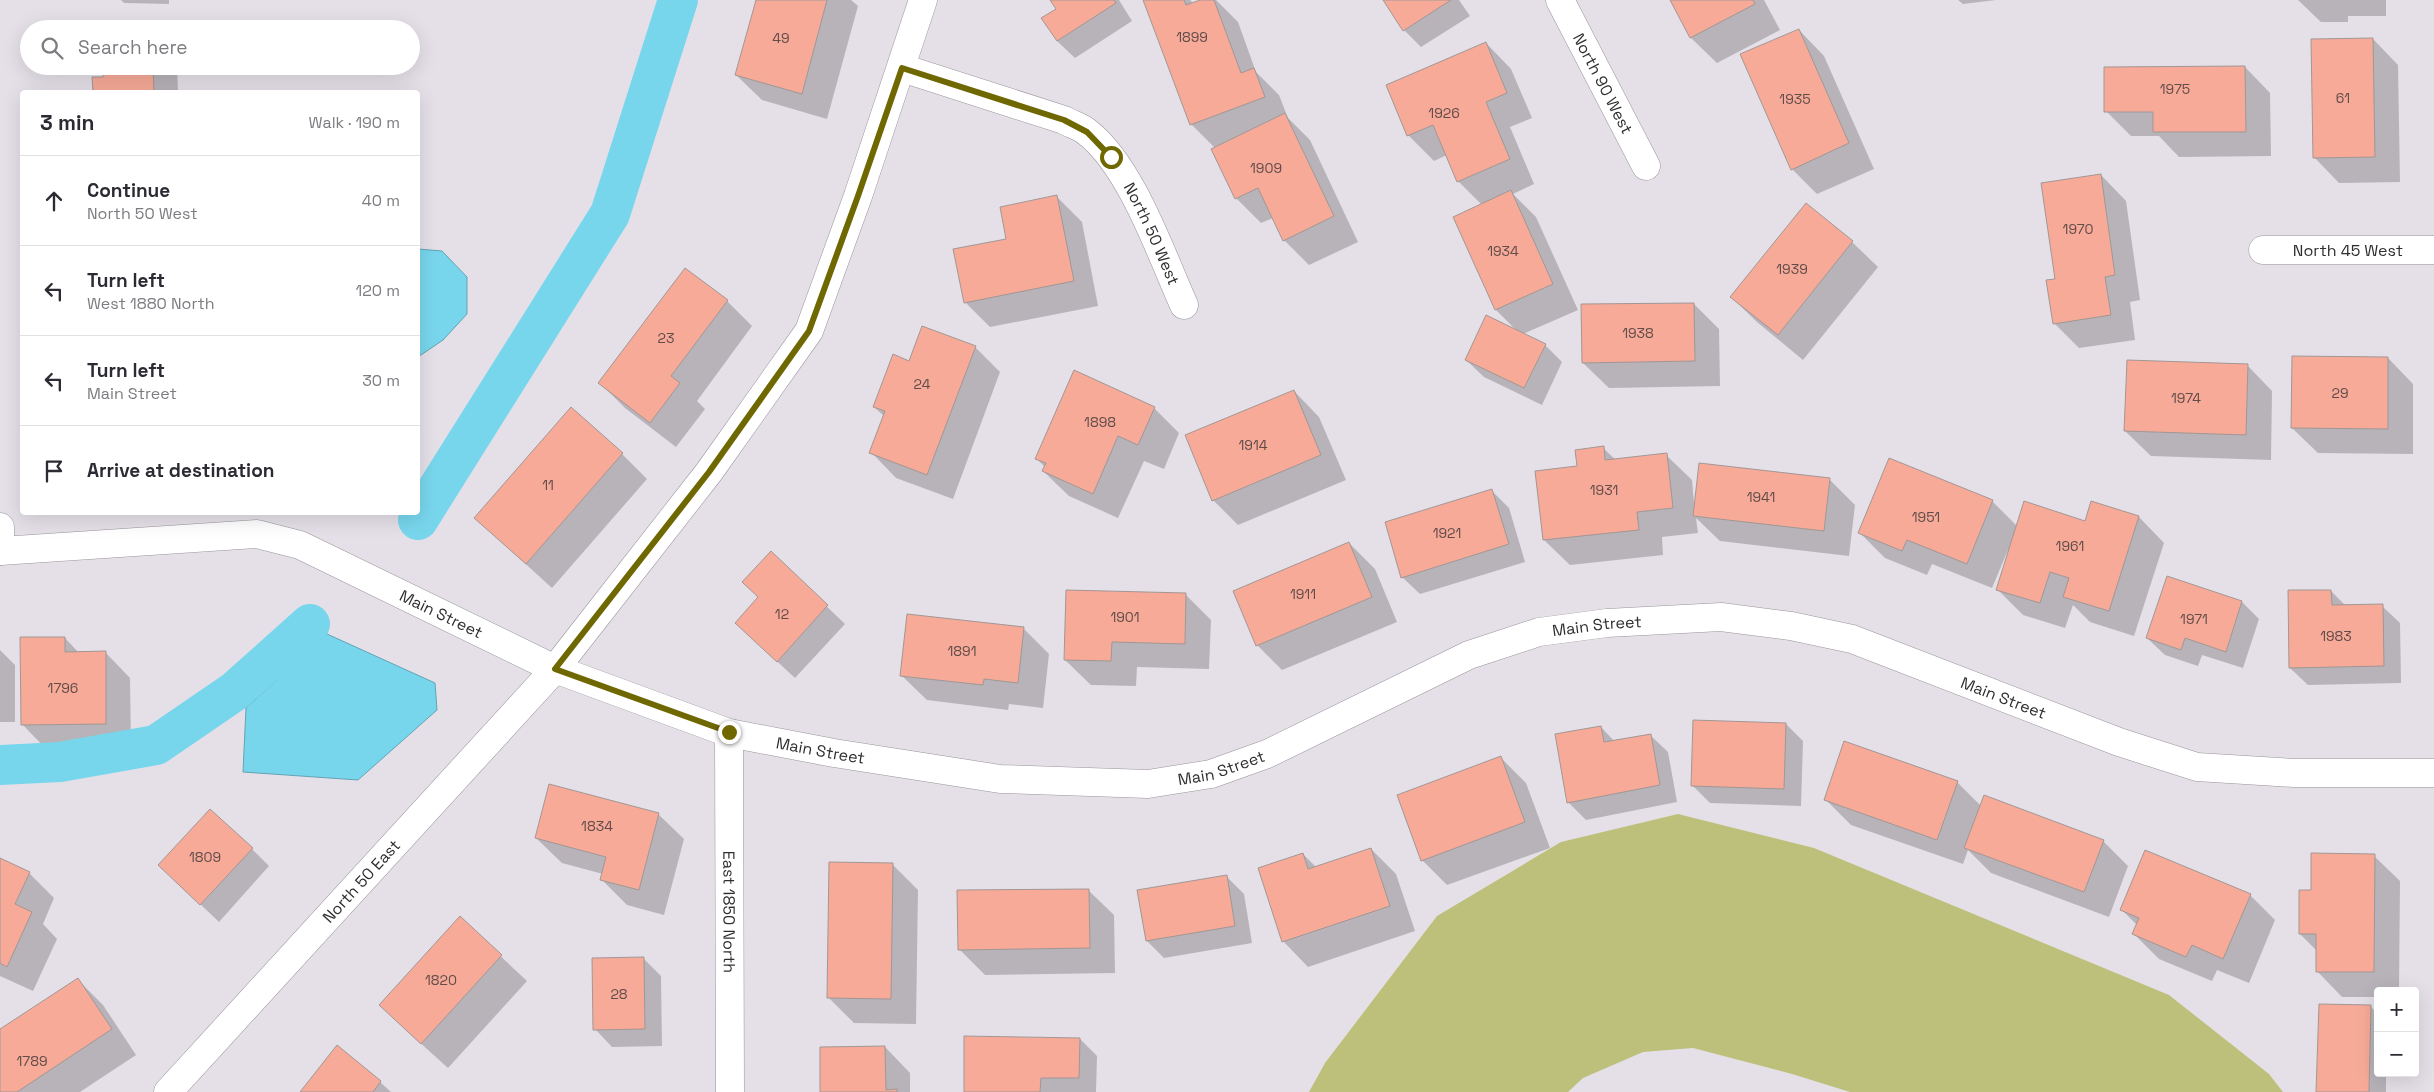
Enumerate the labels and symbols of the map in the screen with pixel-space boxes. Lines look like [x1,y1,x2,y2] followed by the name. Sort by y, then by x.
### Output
[1176,28,1208,46] house number: 1899
[772,29,790,47] house number: 49
[1568,29,1638,137] street label: North 90 West
[2160,80,2190,98] house number: 1975
[2336,89,2350,107] house number: 61
[1779,90,1811,108] house number: 1935
[1428,104,1460,122] house number: 1926
[1100,146,1123,169] route start
[1250,159,1282,177] house number: 1909
[1119,179,1185,288] street label: North 50 West
[2063,220,2093,238] house number: 1970
[2293,240,2403,261] street label: North 45 West
[1487,242,1519,260] house number: 1934
[1776,260,1808,278] house number: 1939
[1622,324,1654,342] house number: 1938
[658,329,674,347] house number: 23
[914,375,931,393] house number: 24
[2332,384,2348,402] house number: 29
[2171,389,2201,407] house number: 1974
[1084,413,1116,431] house number: 1898
[1238,436,1268,454] house number: 1914
[542,476,554,494] house number: 11
[1590,481,1618,499] house number: 1931
[1747,488,1775,506] house number: 1941
[1912,508,1940,526] house number: 1951
[1433,524,1461,542] house number: 1921
[2056,537,2084,555] house number: 1961
[396,585,486,643] street label: Main Street
[1290,585,1316,603] house number: 1911
[775,605,789,623] house number: 12
[1110,608,1140,626] house number: 1901
[2180,610,2208,628] house number: 1971
[1551,611,1642,641] street label: Main Street
[2320,627,2352,645] house number: 1983
[948,642,977,660] house number: 1891
[1958,672,2049,723] street label: Main Street
[48,679,78,697] house number: 1796
[718,721,741,744] route end
[774,732,866,768] street label: Main Street
[1176,745,1268,790] street label: Main Street
[581,817,613,835] house number: 1834
[318,835,404,927] street label: North 50 East
[189,848,221,866] house number: 1809
[719,851,740,973] street label: East 1850 North
[425,971,457,989] house number: 1820
[610,985,628,1003] house number: 28
[17,1052,48,1070] house number: 1789

